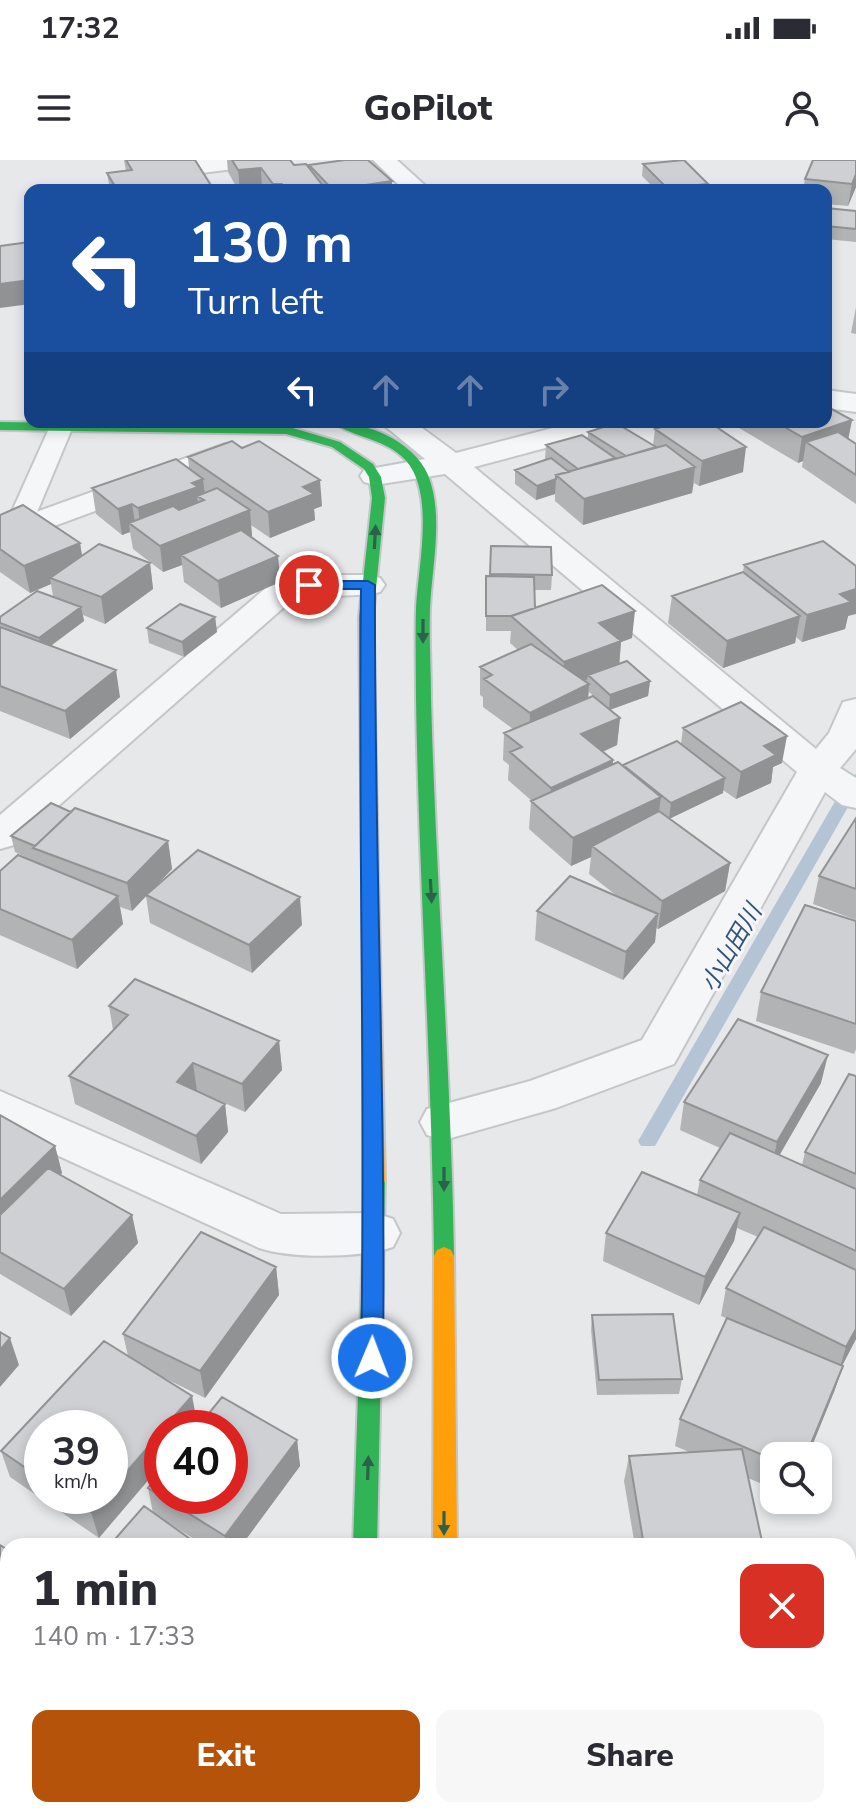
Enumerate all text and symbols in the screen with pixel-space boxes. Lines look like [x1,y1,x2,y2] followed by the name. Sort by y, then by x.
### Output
[40,8,119,49] text: 17:32
[364,84,492,133] text: GoPilot
[32,86,76,130] icon: menu
[780,86,824,130] icon: person
[188,205,353,282] text: 130 m
[56,216,160,320] icon: left
[188,278,323,327] text: Turn left
[280,368,324,412] icon: left
[364,368,408,412] icon: ahead
[448,368,492,412] icon: ahead
[532,368,576,412] icon: right
[369,524,382,549] one-way arrow
[275,551,343,619] pin
[287,563,331,607] icon: arrive
[417,619,429,644] one-way arrow
[425,879,438,904] one-way arrow
[693,896,770,998] water label: 小山田川
[438,1167,450,1192] one-way arrow
[330,1316,414,1400] position arrow
[144,1410,248,1514] speed limit sign: 40
[52,1425,100,1479] text: 39
[760,1442,832,1514] map controls
[760,1442,832,1514] button: search
[362,1455,375,1480] one-way arrow
[54,1468,98,1495] text: km/h
[438,1511,450,1536] one-way arrow
[32,1556,158,1622] text: 1 min
[740,1564,824,1648] button: close
[32,1619,195,1654] text: 140 m · 17:33
[32,1710,420,1802] button: Exit
[436,1710,824,1802] button: Share

